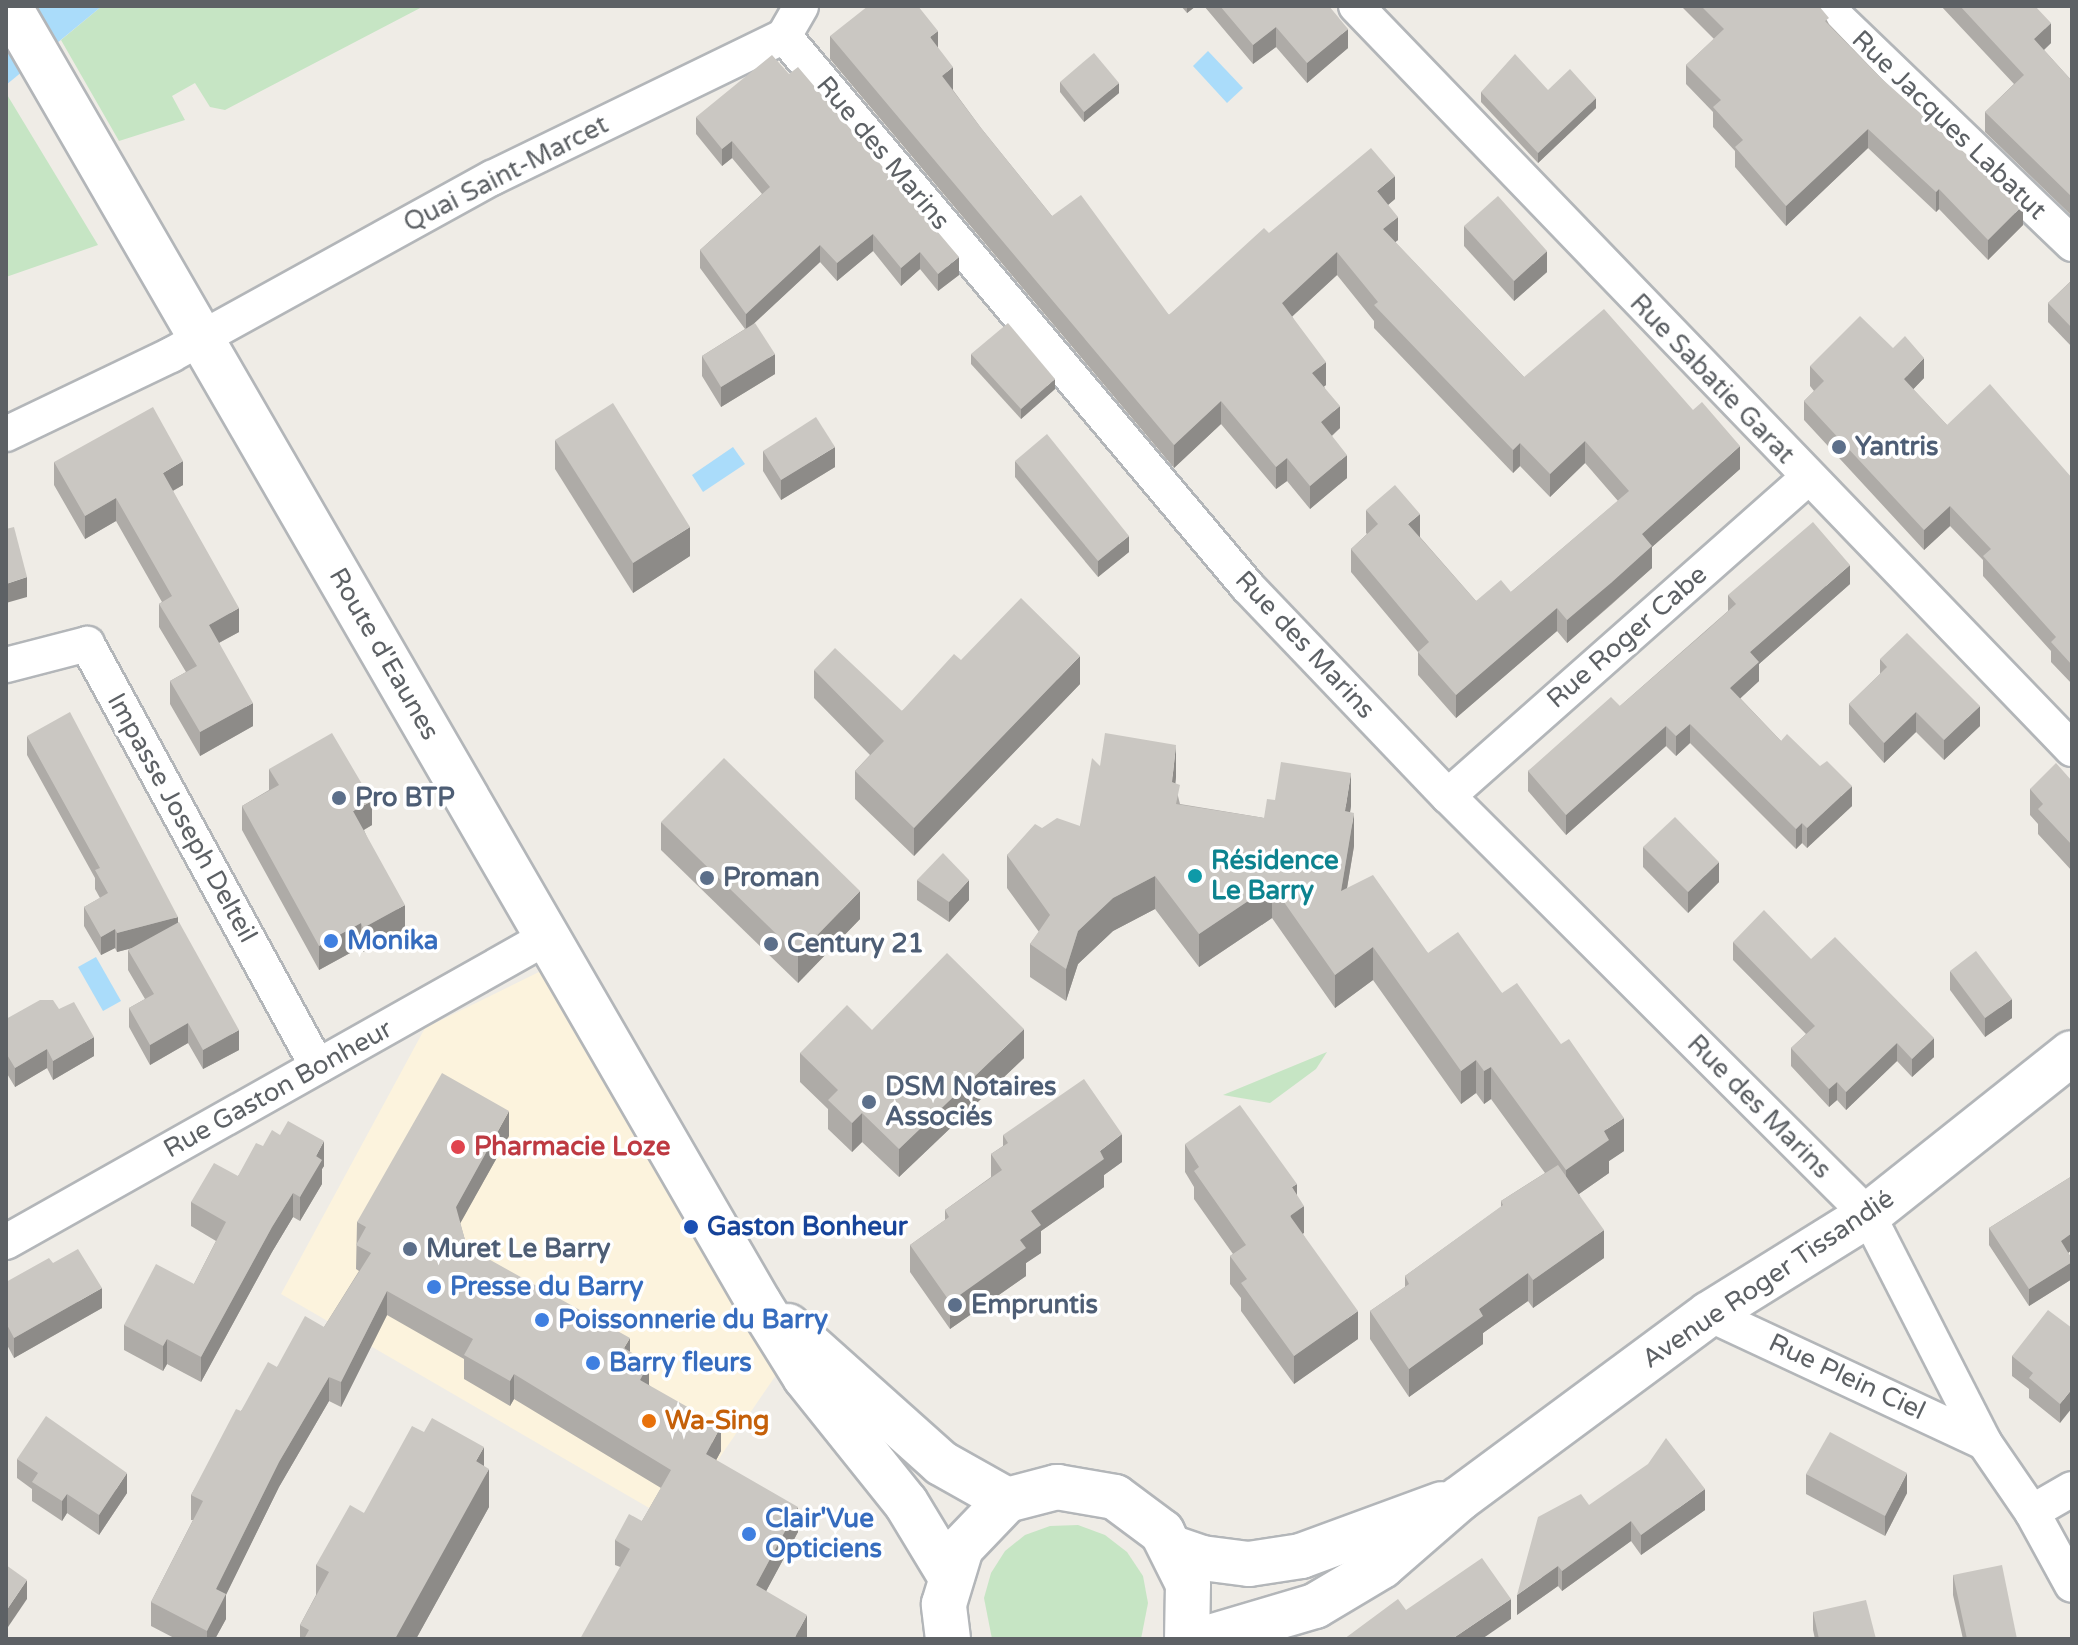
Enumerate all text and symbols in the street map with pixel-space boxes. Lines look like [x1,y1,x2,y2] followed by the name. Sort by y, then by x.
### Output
[1845,24,2053,226] street label: Rue Jacques Labatut
[810,70,956,236] street label: Rue des Marins
[398,109,614,239] street label: Quai Saint-Marcet
[1623,288,1801,470] street label: Rue Sabatie Garat
[1855,431,1938,463] place label: Yantris
[1830,438,1848,456] marker: Yantris
[1541,559,1713,715] street label: Rue Roger Cabe
[322,562,446,746] street label: Route d'Eaunes
[1229,565,1381,725] street label: Rue des Marins
[100,688,264,948] street label: Impasse Joseph Delteil
[355,782,455,814] place label: Pro BTP
[330,789,348,807] marker: Pro BTP
[1211,845,1339,906] place label: Résidence Le Barry
[723,862,820,894] place label: Proman
[1186,867,1204,885] marker: Résidence Le Barry
[698,869,716,887] marker: Proman
[347,925,438,957] place label: Monika
[787,928,924,960] place label: Century 21
[322,932,340,950] marker: Monika
[762,935,780,953] marker: Century 21
[158,1013,398,1165] street label: Rue Gaston Bonheur
[1681,1029,1837,1185] street label: Rue des Marins
[885,1071,1056,1132] place label: DSM Notaires Associés
[860,1093,878,1111] marker: DSM Notaires Associés
[474,1131,670,1163] place label: Pharmacie Loze
[449,1138,467,1156] marker: Pharmacie Loze
[1636,1183,1900,1375] street label: Avenue Roger Tissandié
[707,1211,908,1243] place label: Gaston Bonheur
[682,1218,700,1236] marker: Gaston Bonheur
[426,1233,611,1265] place label: Muret Le Barry
[401,1240,419,1258] marker: Muret Le Barry
[450,1271,643,1303] place label: Presse du Barry
[425,1278,443,1296] marker: Presse du Barry
[971,1289,1098,1321] place label: Empruntis
[946,1296,964,1314] marker: Empruntis
[558,1304,828,1336] place label: Poissonnerie du Barry
[533,1311,551,1329] marker: Poissonnerie du Barry
[1764,1327,1930,1427] street label: Rue Plein Ciel
[609,1347,752,1379] place label: Barry fleurs
[584,1354,602,1372] marker: Barry fleurs
[665,1405,769,1437] place label: Wa-Sing
[640,1412,658,1430] marker: Wa-Sing
[765,1503,882,1564] place label: Clair'Vue Opticiens
[740,1525,758,1543] marker: Clair'Vue Opticiens

